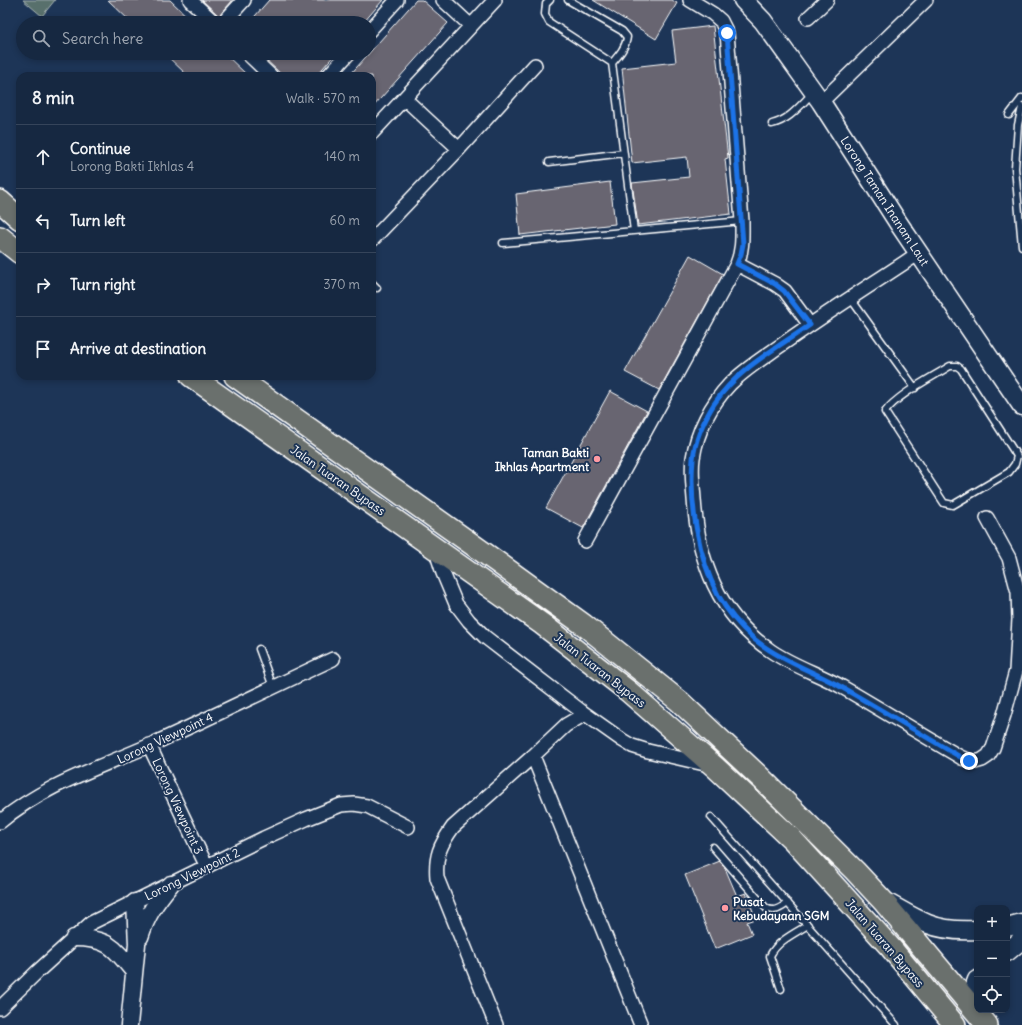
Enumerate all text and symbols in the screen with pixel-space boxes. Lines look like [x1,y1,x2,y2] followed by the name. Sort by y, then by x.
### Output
[16,16,376,60] search box
[718,24,736,42] route start
[30,27,52,49] icon: search
[62,29,143,48] text: Search here
[32,87,74,109] text: 8 min
[286,90,360,107] text: Walk · 570 m
[838,134,932,268] street label: Lorong Taman Inanam Laut
[70,139,131,158] text: Continue
[32,146,54,168] icon: ahead
[324,148,360,165] text: 140 m
[70,158,194,175] text: Lorong Bakti Ikhlas 4
[32,210,54,232] icon: left
[70,211,125,230] text: Turn left
[329,212,360,229] text: 60 m
[32,274,54,296] icon: right
[70,275,135,294] text: Turn right
[323,276,360,293] text: 370 m
[32,338,54,360] icon: arrive
[70,339,206,358] text: Arrive at destination
[288,442,388,518] street label: Jalan Tuaran Bypass
[495,445,590,475] place label: Taman Bakti Ikhlas Apartment
[592,454,602,464] marker: Taman Bakti Ikhlas Apartment
[551,630,649,710] street label: Jalan Tuaran Bypass
[115,709,215,767] street label: Lorong Viewpoint 4
[960,752,978,770] route end
[149,756,207,856] street label: Lorong Viewpoint 3
[142,844,242,904] street label: Lorong Viewpoint 2
[733,894,829,924] place label: Pusat Kebudayaan SGM
[843,896,927,990] street label: Jalan Tuaran Bypass
[720,903,730,913] marker: Pusat Kebudayaan SGM
[974,905,1010,1013] map controls
[974,905,1010,941] button: +
[974,941,1010,977] button: −
[974,977,1010,1013] button: locate

